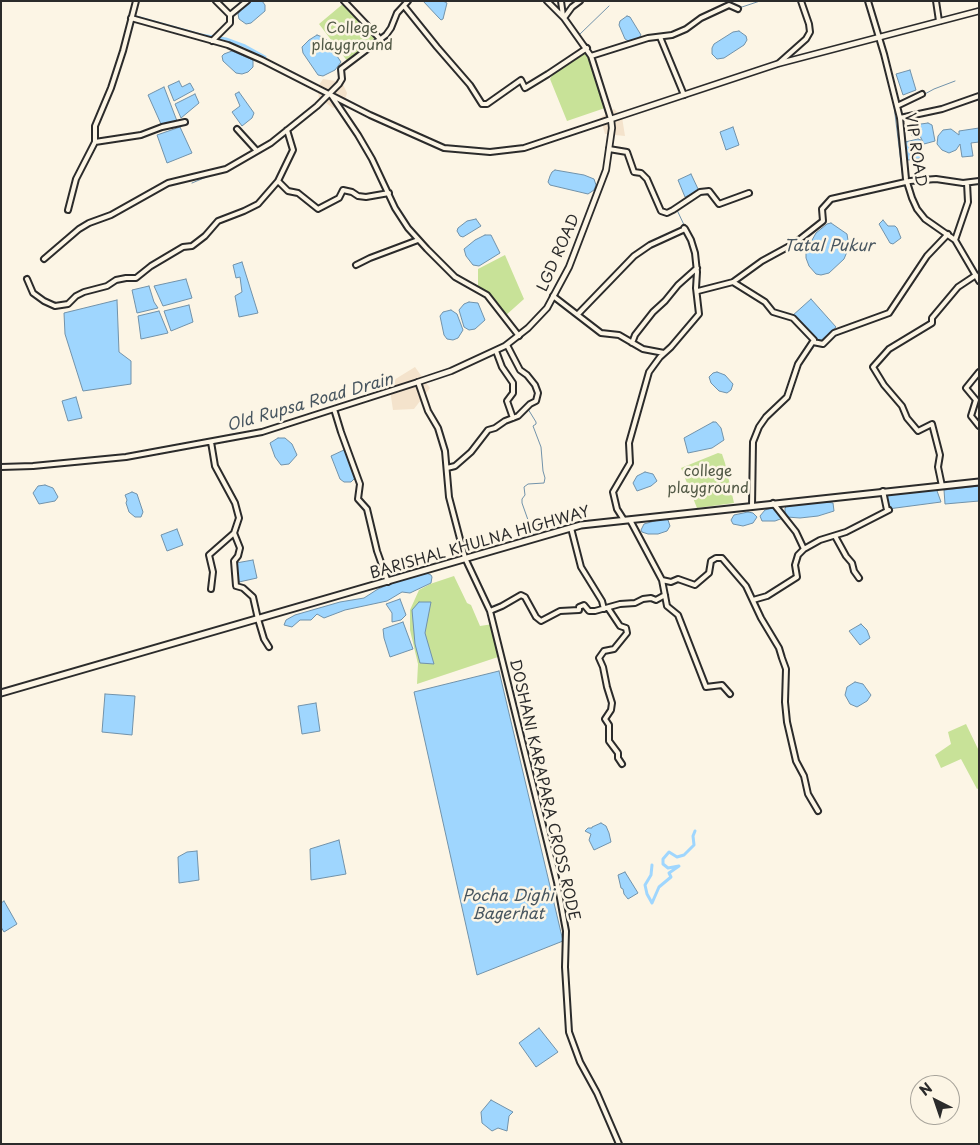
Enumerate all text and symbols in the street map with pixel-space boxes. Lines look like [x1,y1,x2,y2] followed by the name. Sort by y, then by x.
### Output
[311,20,393,55] park label: College playground
[900,112,930,188] street label: VIP ROAD
[534,211,584,295] street label: LGD ROAD
[784,237,874,257] water label: Tatal Pukur
[225,370,395,436] water label: Old Rupsa Road Drain
[667,463,749,498] park label: college playground
[368,503,592,583] street label: BARISHAL KHULNA HIGHWAY
[505,657,583,923] street label: DOSHANI KARAPARA CROSS RODE
[462,887,554,925] water label: Pocha Dighi Bagerhat
[910,1075,960,1125] north arrow
[914,1077,937,1101] text: N

